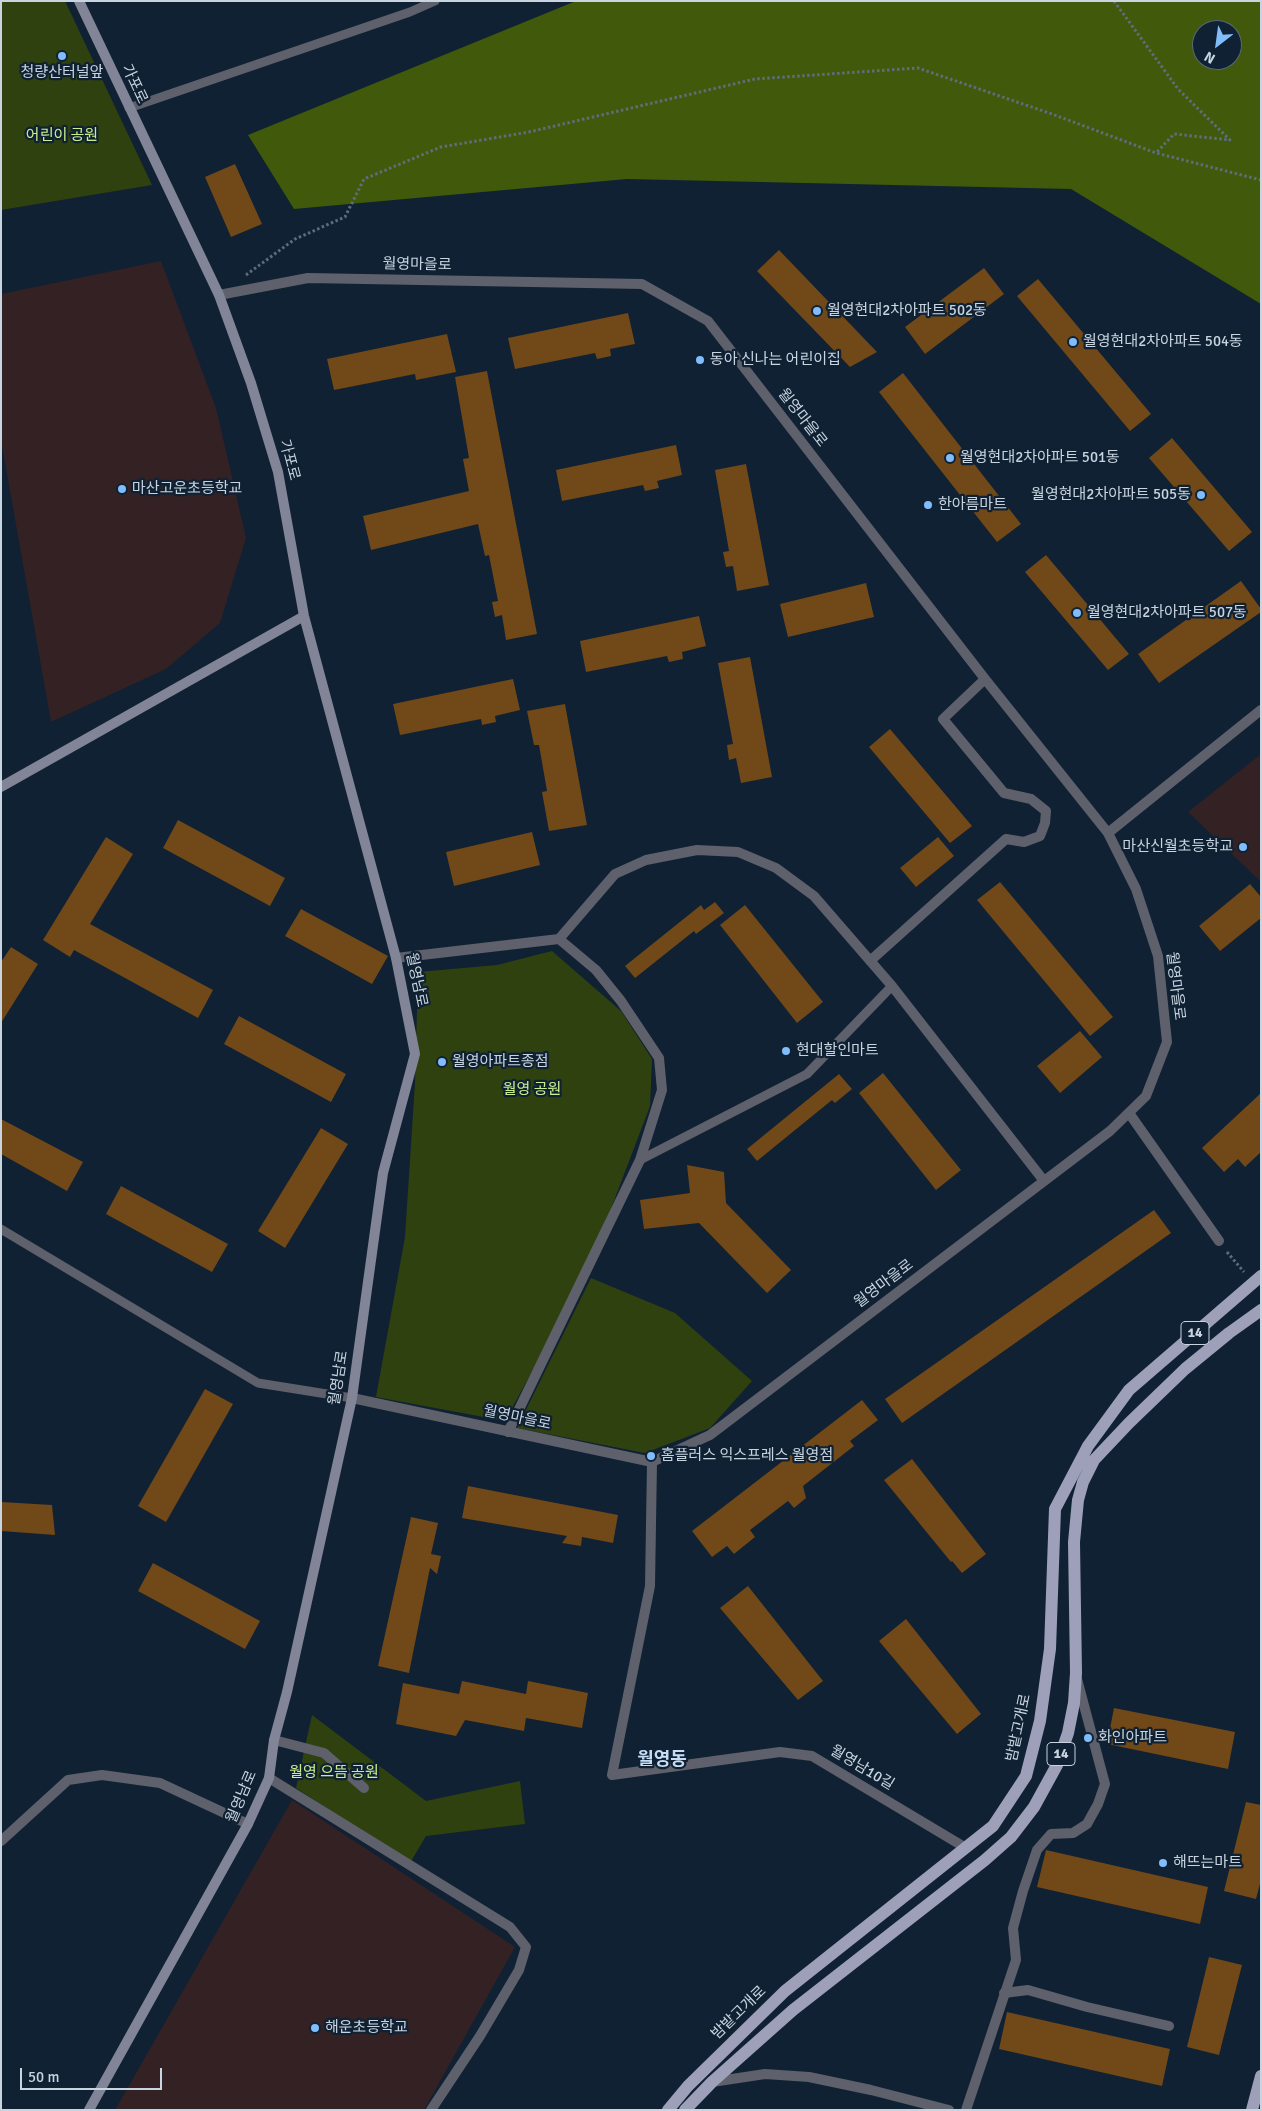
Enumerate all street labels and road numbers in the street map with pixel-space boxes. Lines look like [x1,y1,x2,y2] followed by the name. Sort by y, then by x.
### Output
[117,61,151,107] street label: 가포로
[382,255,452,275] street label: 월영마을로
[774,385,830,451] street label: 월영마을로
[275,438,303,482] street label: 가포로
[401,951,431,1009] street label: 월영남로
[1162,951,1188,1021] street label: 월영마을로
[851,1256,917,1312] street label: 월영마을로
[1181,1322,1209,1345] road number: 14
[326,1349,352,1407] street label: 월영남로
[481,1402,553,1434] street label: 월영마을로
[1003,1692,1035,1764] street label: 밤밭고개로
[827,1742,897,1794] street label: 월영남10길
[1047,1742,1075,1766] road number: 14
[223,1768,261,1826] street label: 월영남로
[708,1983,770,2043] street label: 밤밭고개로

